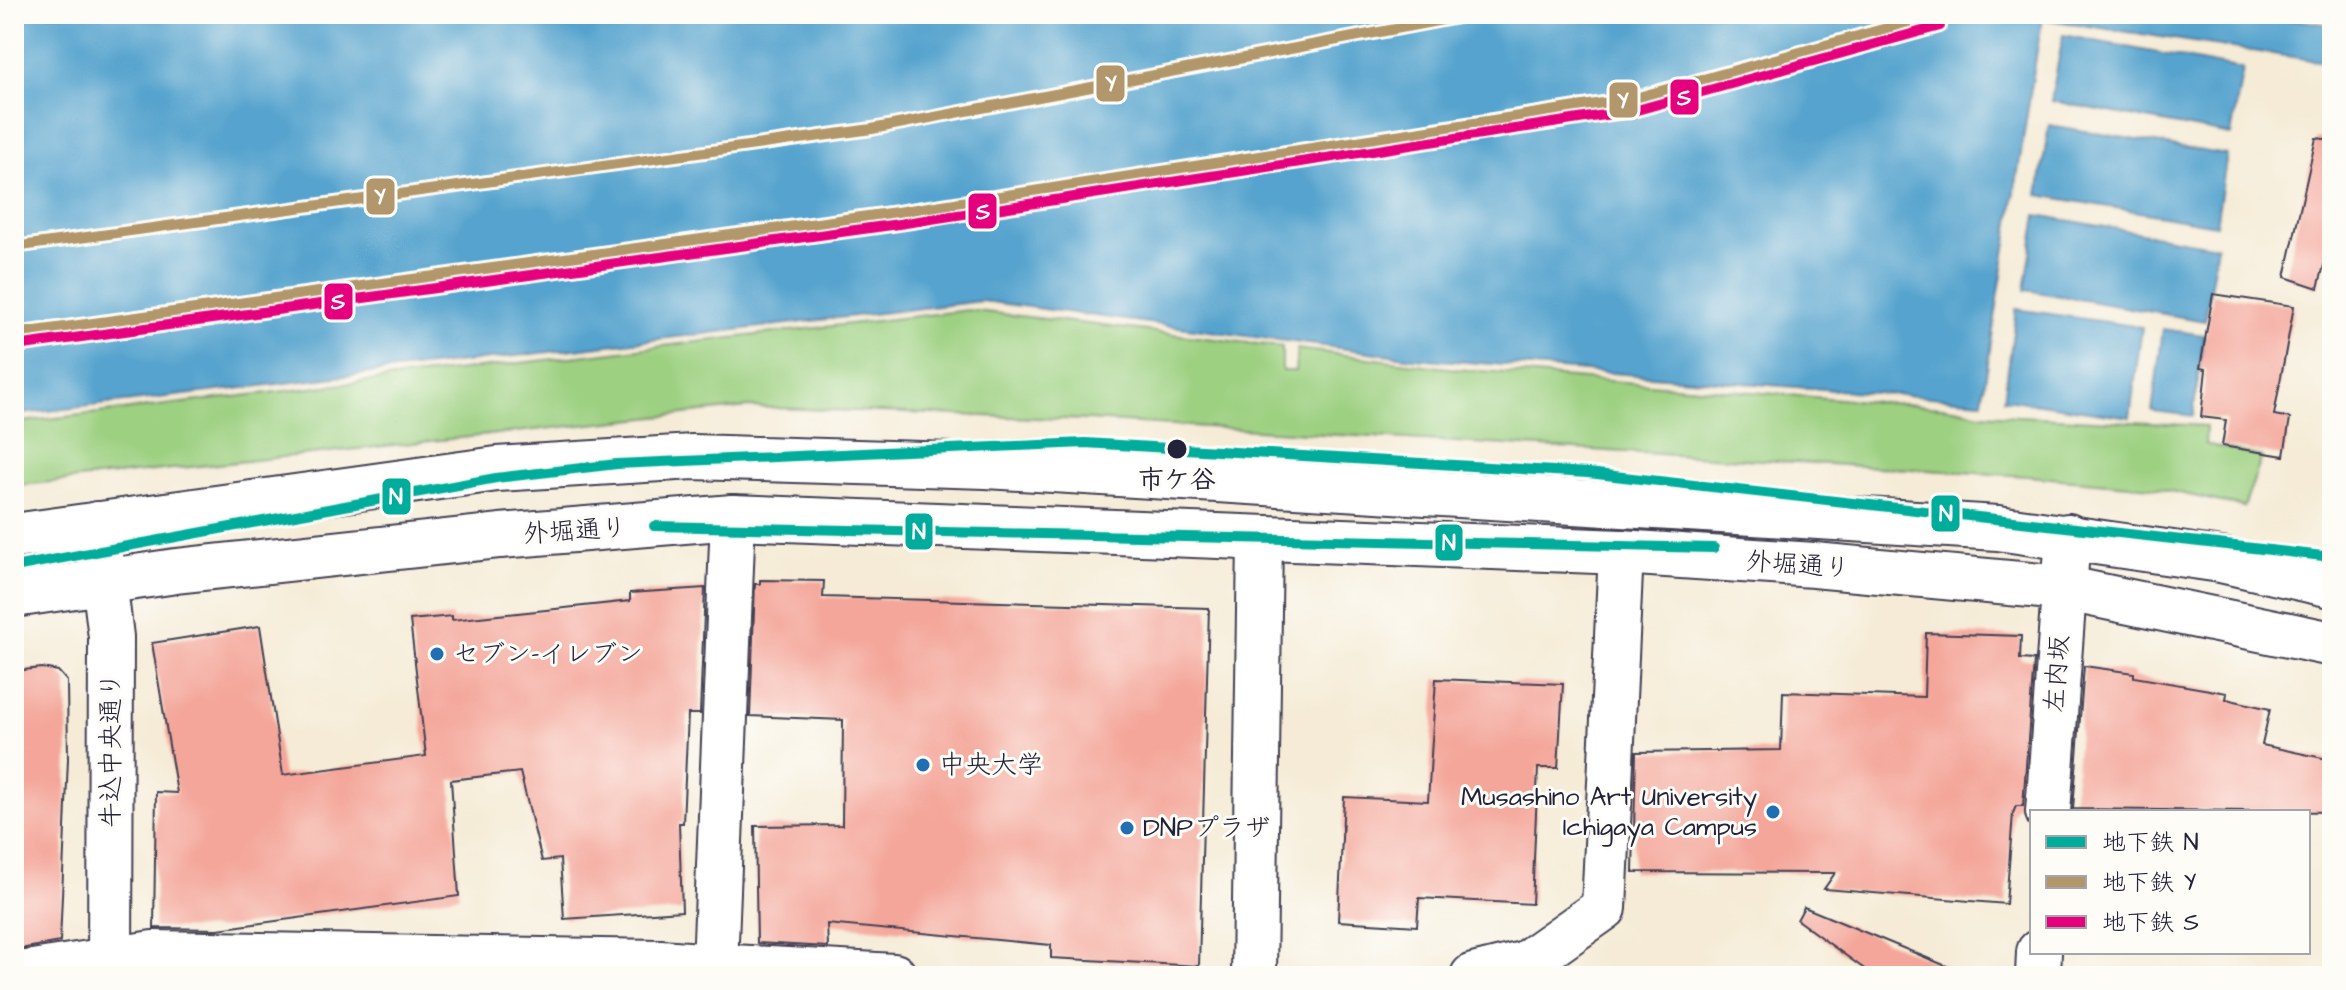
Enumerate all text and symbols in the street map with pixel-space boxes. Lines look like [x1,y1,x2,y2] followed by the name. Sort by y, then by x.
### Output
[1095,64,1126,103] line badge: Y
[1105,69,1117,100] text: Y
[1669,78,1700,116] line badge: S
[1608,81,1639,119] line badge: Y
[1676,83,1691,114] text: S
[1617,86,1629,117] text: Y
[365,177,396,216] line badge: Y
[374,182,386,213] text: Y
[967,192,998,230] line badge: S
[975,197,990,228] text: S
[323,282,354,321] line badge: S
[330,287,345,318] text: S
[1165,437,1189,461] marker: 市ケ谷
[1138,462,1216,498] place label: 市ケ谷
[381,477,412,516] line badge: N
[389,482,403,513] text: N
[1930,494,1961,533] line badge: N
[1939,499,1953,530] text: N
[522,509,628,553] street label: 外堀通り
[904,512,934,551] line badge: N
[912,517,926,548] text: N
[1434,523,1464,562] line badge: N
[1442,528,1456,559] text: N
[1745,543,1851,587] street label: 外堀通り
[2036,634,2078,714] street label: 左内坂
[453,636,643,672] place label: セブン-イレブン
[428,645,446,663] marker: セブン-イレブン
[93,672,129,828] street label: 牛込中央通り
[939,747,1043,783] place label: 中央大学
[914,756,932,774] marker: 中央大学
[1461,779,1757,847] place label: Musashino Art University Ichigaya Campus
[1764,803,1782,821] marker: Musashino Art University Ichigaya Campus
[1143,810,1271,846] place label: DNPプラザ
[2030,810,2310,954] legend
[1118,819,1136,837] marker: DNPプラザ
[2102,826,2199,860] text: 地下鉄 N
[2102,866,2197,900] text: 地下鉄 Y
[2102,906,2199,940] text: 地下鉄 S

